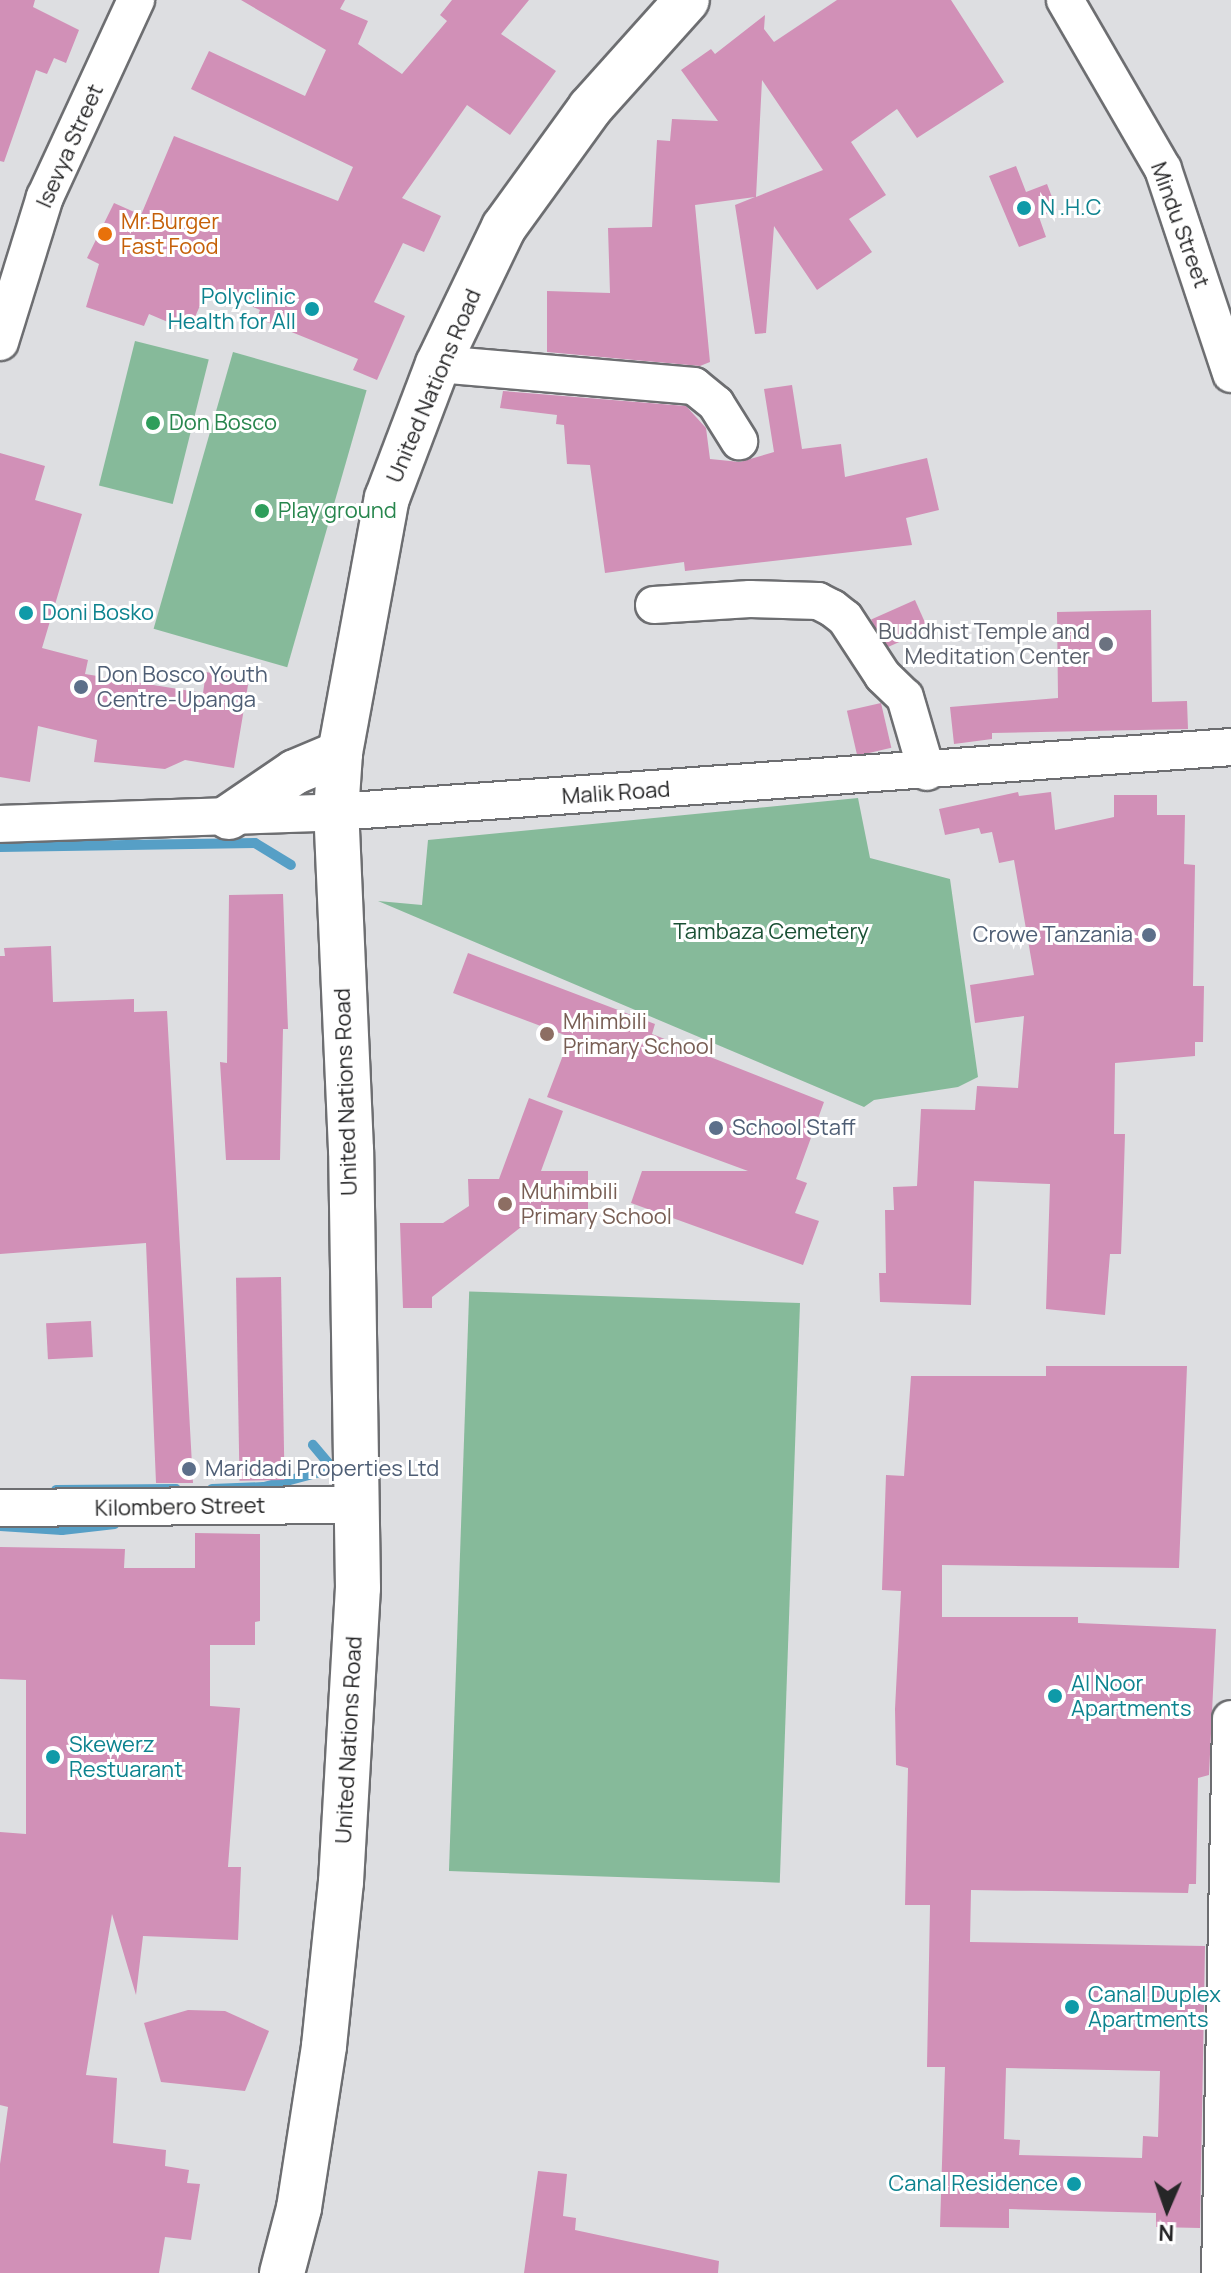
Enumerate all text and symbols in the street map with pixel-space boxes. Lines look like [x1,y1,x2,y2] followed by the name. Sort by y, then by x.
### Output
[31,80,109,212] street label: Isevya Street
[1145,159,1215,291] street label: Mindu Street
[1040,195,1101,221] place label: N .H.C
[1015,199,1033,217] marker: N .H.C
[121,208,219,260] place label: Mr.Burger Fast Food
[96,225,114,243] marker: Mr.Burger Fast Food
[168,283,296,334] place label: Polyclinic Health for All
[381,285,487,487] street label: United Nations Road
[303,300,321,318] marker: Polyclinic Health for All
[169,410,277,436] place label: Don Bosco
[144,414,162,432] marker: Don Bosco
[278,498,397,524] place label: Play ground
[253,502,271,520] marker: Play ground
[42,600,154,626] place label: Doni Bosko
[17,604,35,622] marker: Doni Bosko
[878,618,1090,670] place label: Buddhist Temple and Meditation Center
[1097,635,1115,653] marker: Buddhist Temple and Meditation Center
[97,661,268,712] place label: Don Bosco Youth Centre-Upanga
[72,678,90,696] marker: Don Bosco Youth Centre-Upanga
[561,776,671,810] street label: Malik Road
[673,919,869,945] park label: Tambaza Cemetery
[973,922,1133,948] place label: Crowe Tanzania
[1140,926,1158,944] marker: Crowe Tanzania
[329,988,363,1196] street label: United Nations Road
[563,1008,714,1060] place label: Mhimbili Primary School
[538,1025,556,1043] marker: Mhimbili Primary School
[732,1115,856,1141] place label: School Staff
[707,1119,725,1137] marker: School Staff
[521,1178,672,1230] place label: Muhimbili Primary School
[496,1195,514,1213] marker: Muhimbili Primary School
[205,1456,439,1482] place label: Maridadi Properties Ltd
[180,1460,198,1478] marker: Maridadi Properties Ltd
[94,1492,266,1522] street label: Kilombero Street
[330,1636,368,1844] street label: United Nations Road
[1071,1670,1191,1722] place label: Al Noor Apartments
[1046,1687,1064,1705] marker: Al Noor Apartments
[69,1731,183,1782] place label: Skewerz Restuarant
[44,1748,62,1766] marker: Skewerz Restuarant
[1088,1981,1221,2032] place label: Canal Duplex Apartments
[1063,1998,1081,2016] marker: Canal Duplex Apartments
[1127,2169,1207,2249] north arrow
[889,2171,1058,2197] place label: Canal Residence
[1065,2175,1083,2193] marker: Canal Residence
[1158,2218,1175,2248] text: N

